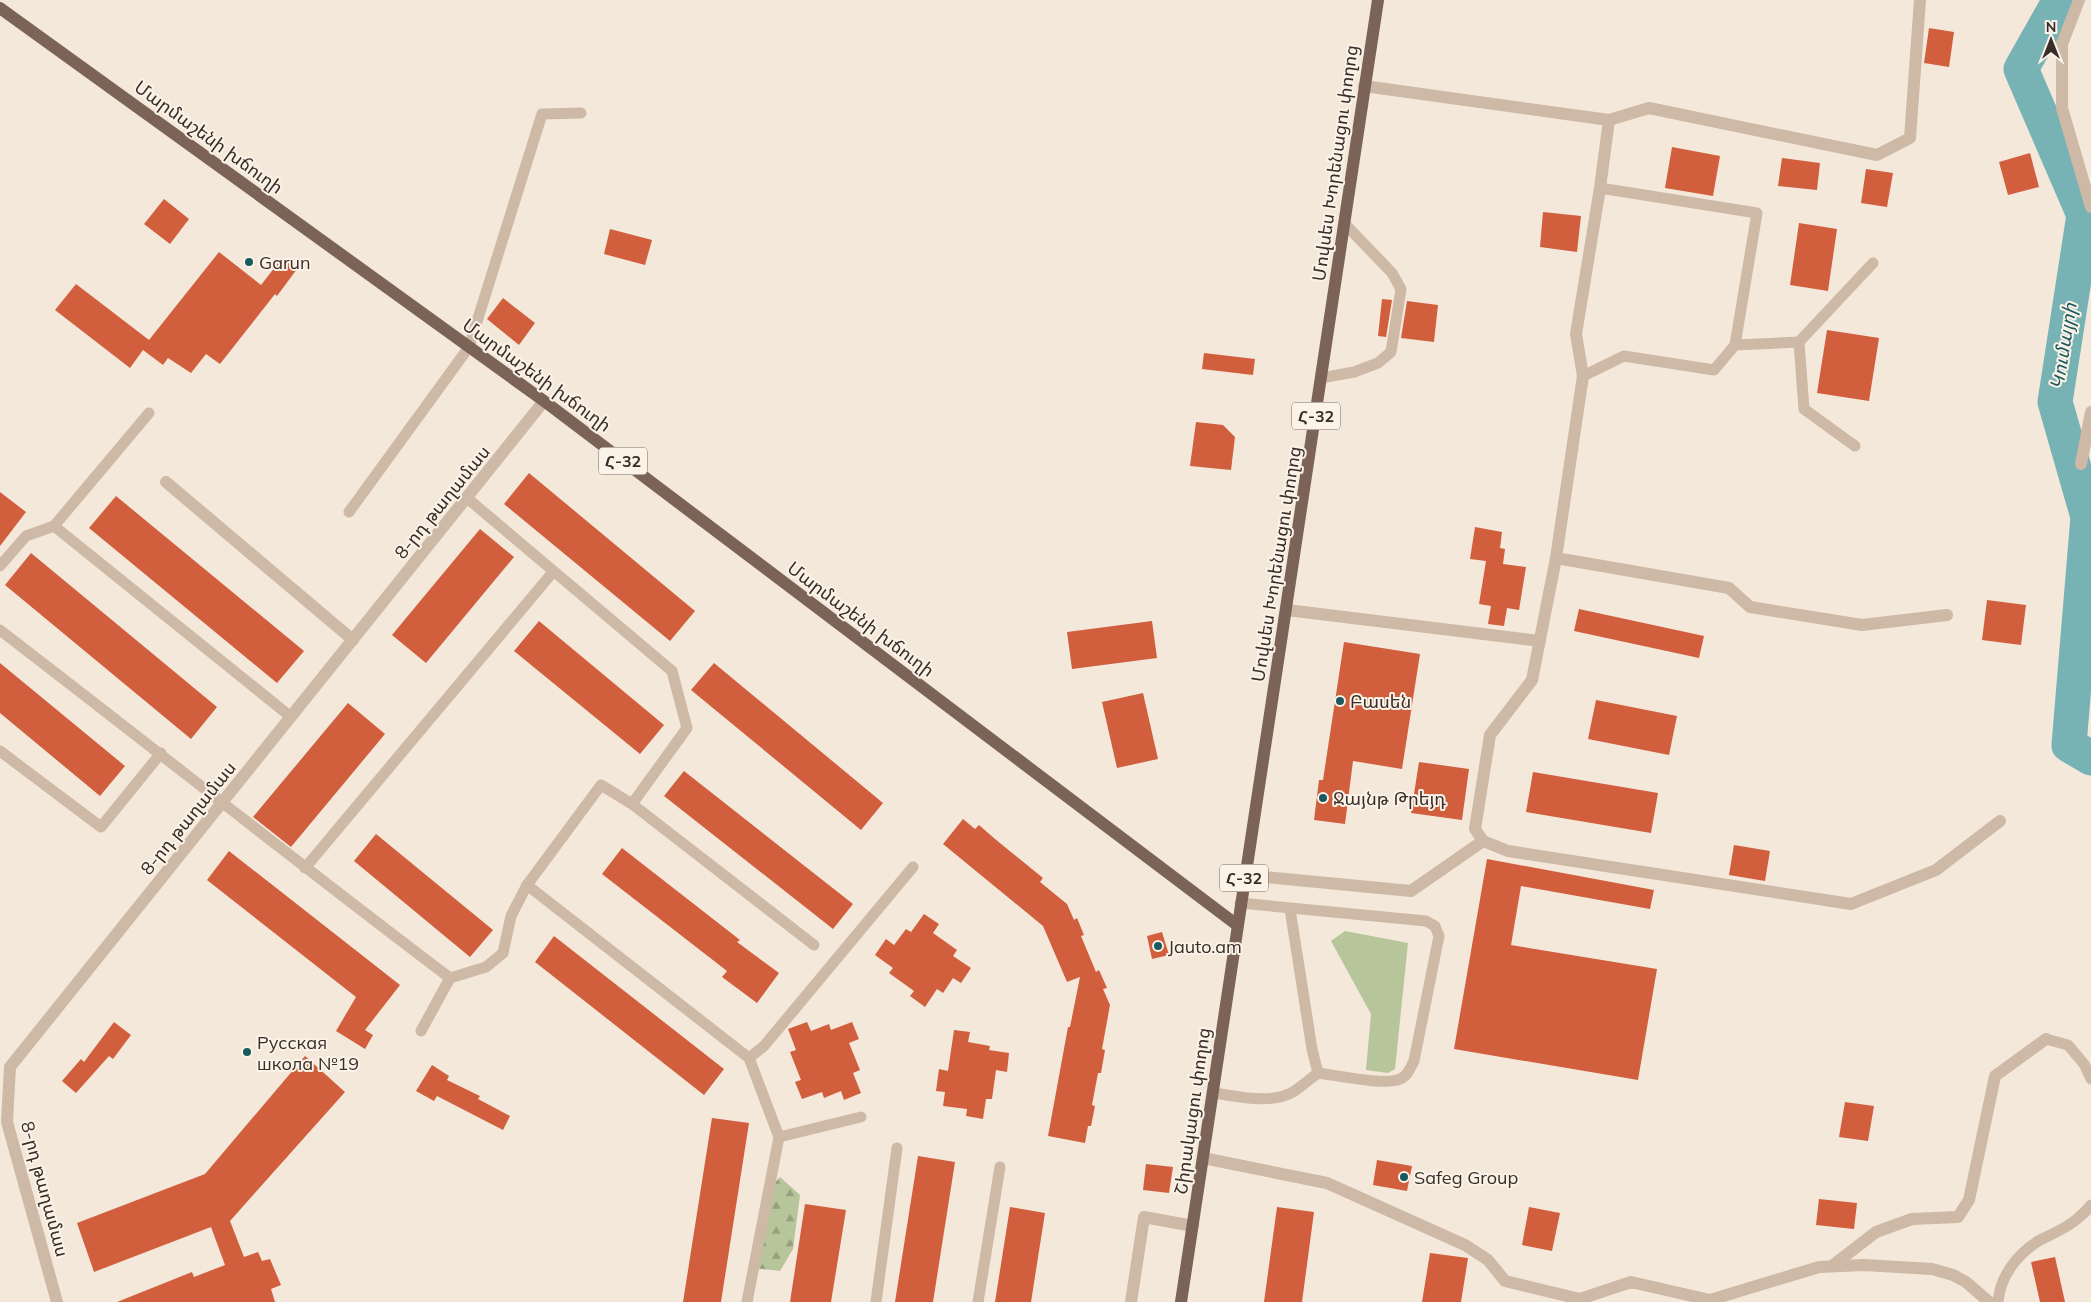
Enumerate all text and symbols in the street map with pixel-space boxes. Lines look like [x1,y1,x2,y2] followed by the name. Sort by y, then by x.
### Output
[2026,15,2076,65] north arrow
[2046,18,2056,36] text: N
[1307,43,1363,283] street label: Մովսես Խորենացու փողոց
[130,75,288,199] street label: Մարմաշենի խճուղի
[259,251,310,274] place label: Garun
[243,256,255,268] marker: Garun
[2044,300,2082,391] water label: Կումայրի
[458,313,616,437] street label: Մարմաշենի խճուղի
[1292,402,1340,430] road number: Հ-32
[389,441,495,563] street label: 8-րդ թաղամաս
[1246,444,1306,684] street label: Մովսես Խորենացու փողոց
[599,448,647,474] road number: Հ-32
[783,556,939,682] street label: Մարմաշենի խճուղի
[1350,690,1411,713] place label: Բասեն
[1334,695,1346,707] marker: Բասեն
[135,757,241,879] street label: 8-րդ թաղամաս
[1333,787,1446,810] place label: Ջայնթ Թրեյդ
[1317,792,1329,804] marker: Ջայնթ Թրեյդ
[1220,864,1268,891] road number: Հ-32
[1168,935,1242,958] place label: Jauto.am
[1152,940,1164,952] marker: Jauto.am
[1169,1026,1215,1196] street label: Շիրակացու փողոց
[257,1031,359,1075] place label: Русская школа №19
[241,1046,253,1058] marker: Русская школа №19
[16,1119,74,1259] street label: 8-րդ թաղամաս
[1414,1166,1518,1189] place label: Safeg Group
[1398,1171,1410,1183] marker: Safeg Group

